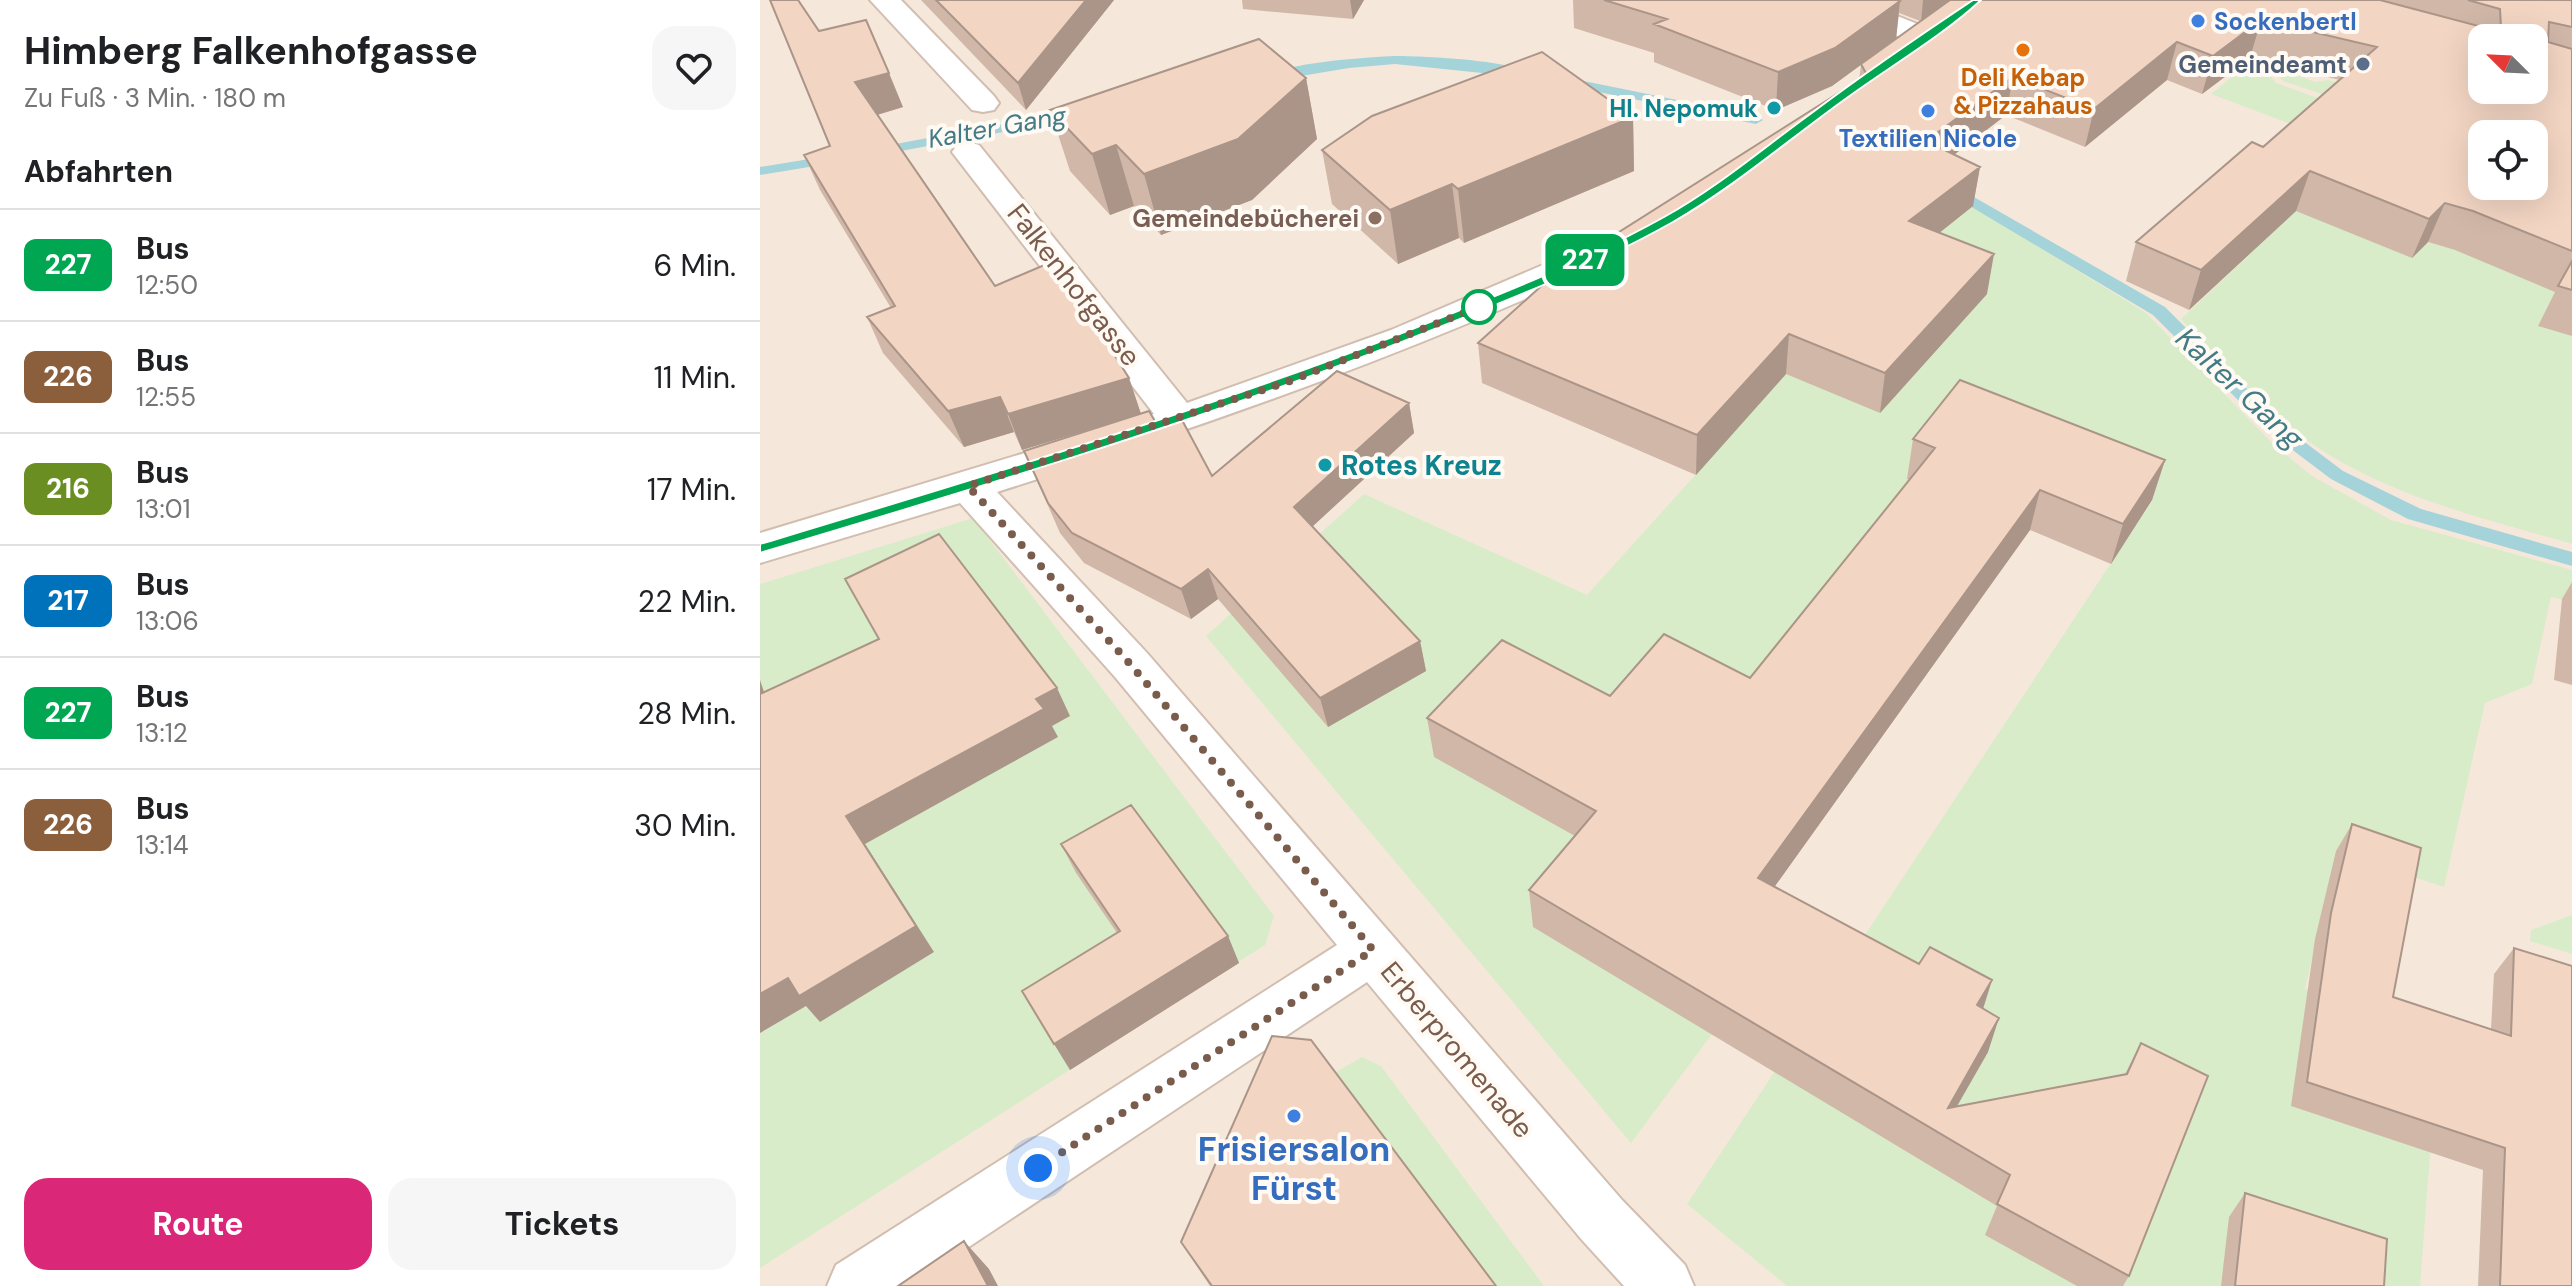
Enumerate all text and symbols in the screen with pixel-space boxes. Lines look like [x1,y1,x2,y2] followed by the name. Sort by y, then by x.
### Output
[2214,6,2357,37] place label: Sockenbertl
[2189,12,2207,30] marker: Sockenbertl
[2468,24,2548,104] north arrow
[2468,24,2548,200] map controls
[24,26,478,76] text: Himberg Falkenhofgasse
[652,26,736,110] button: heart
[2014,41,2032,59] marker: Deli Kebap & Pizzahaus
[2178,49,2347,80] place label: Gemeindeamt
[2354,55,2372,73] marker: Gemeindeamt
[1953,62,2093,121] place label: Deli Kebap & Pizzahaus
[24,81,286,115] text: Zu Fuß · 3 Min. · 180 m
[1609,93,1758,124] place label: Hl. Nepomuk
[925,98,1069,156] water label: Kalter Gang
[1765,99,1783,117] marker: Hl. Nepomuk
[1919,102,1937,120] marker: Textilien Nicole
[2468,120,2548,200] button: locate
[1839,123,2017,154] place label: Textilien Nicole
[24,152,173,191] text: Abfahrten
[999,196,1149,374] street label: Falkenhofgasse
[1132,203,1359,234] place label: Gemeindebücherei
[1366,209,1384,227] marker: Gemeindebücherei
[136,229,190,268] text: Bus
[1539,234,1631,286] line badge: 227
[1561,241,1609,278] text: 227
[44,246,92,283] text: 227
[654,246,736,285] text: 6 Min.
[136,268,198,302] text: 12:50
[1462,290,1496,324] unlabelled marker
[2168,319,2313,458] water label: Kalter Gang
[136,341,190,380] text: Bus
[43,358,93,395] text: 226
[654,358,736,397] text: 11 Min.
[136,380,196,414] text: 12:55
[1341,447,1502,484] place label: Rotes Kreuz
[136,453,190,492] text: Bus
[1316,456,1334,474] marker: Rotes Kreuz
[46,470,90,507] text: 216
[647,470,736,509] text: 17 Min.
[136,492,191,526] text: 13:01
[136,565,190,604] text: Bus
[47,582,89,619] text: 217
[638,582,736,621] text: 22 Min.
[136,604,199,638] text: 13:06
[136,677,190,716] text: Bus
[44,694,92,731] text: 227
[637,694,736,733] text: 28 Min.
[136,716,188,750] text: 13:12
[136,789,190,828] text: Bus
[43,806,93,843] text: 226
[634,806,736,845] text: 30 Min.
[136,828,189,862] text: 13:14
[1372,954,1542,1146] street label: Erberpromenade
[1285,1107,1303,1125] marker: Frisiersalon Fürst
[1198,1127,1390,1211] place label: Frisiersalon Fürst
[1018,1148,1058,1188] your location
[24,1178,372,1270] button: Route
[388,1178,736,1270] button: Tickets

